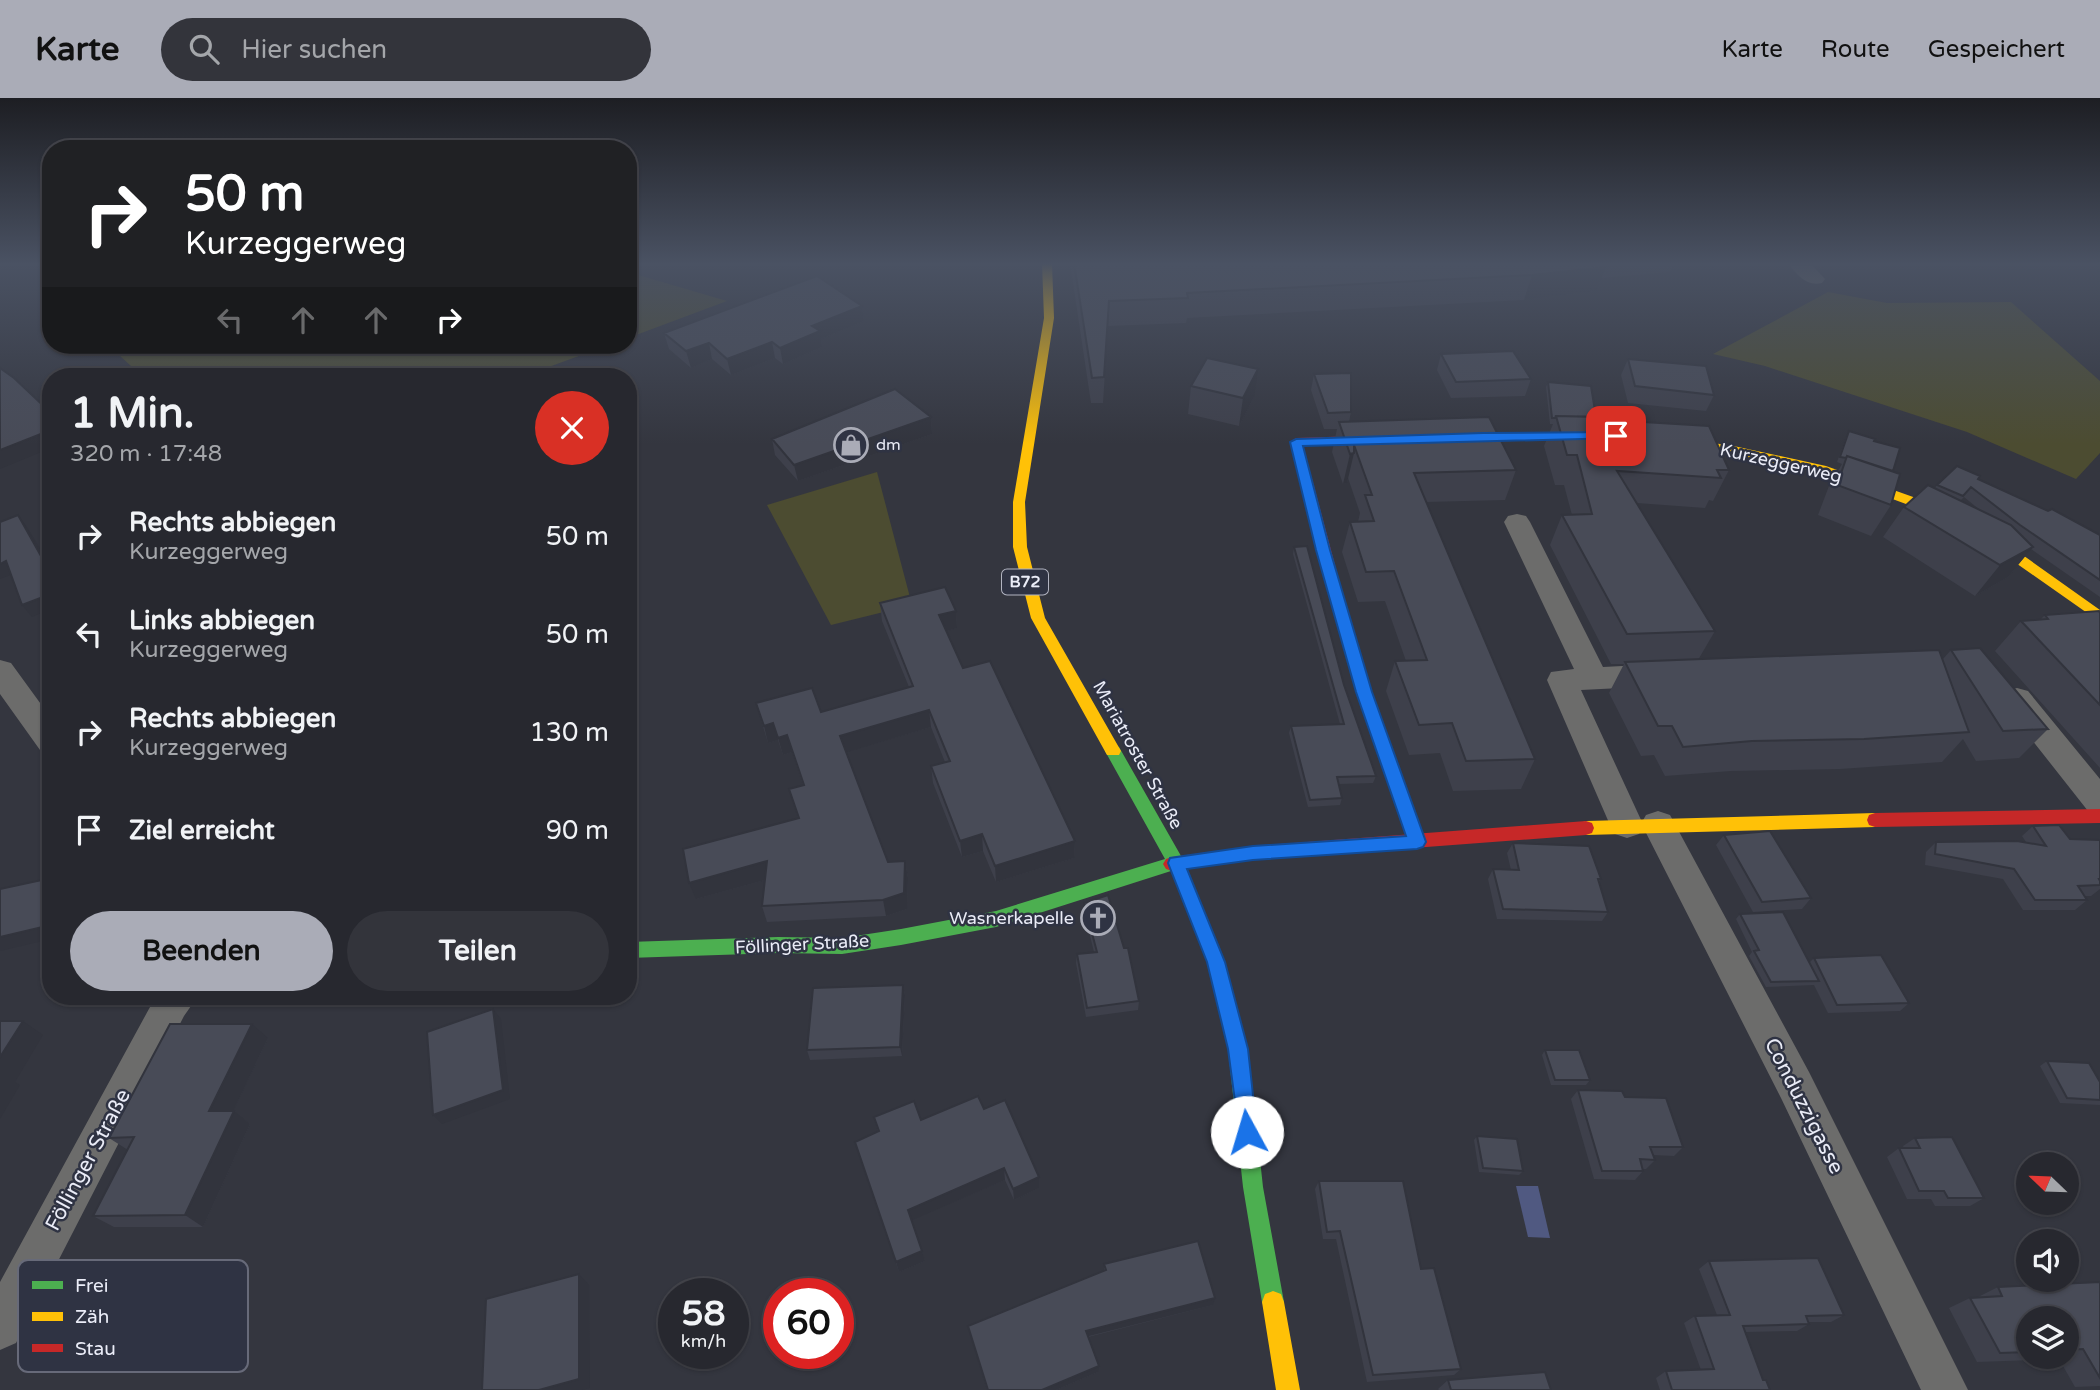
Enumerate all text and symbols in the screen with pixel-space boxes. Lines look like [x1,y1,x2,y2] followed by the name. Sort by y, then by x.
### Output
[161,18,651,81] search box
[35,30,119,69] text: Karte
[185,30,223,68] icon: search
[241,34,387,65] text: Hier suchen
[1721,35,1783,64] text: Karte
[1821,35,1890,64] text: Route
[1928,35,2065,64] text: Gespeichert
[185,165,304,224] text: 50 m
[70,168,161,259] icon: right
[185,225,406,263] text: Kurzeggerweg
[211,301,249,339] icon: left
[284,301,322,339] icon: ahead
[357,301,395,339] icon: ahead
[430,301,468,339] icon: right
[70,388,194,439] text: 1 Min.
[535,391,609,465] button: close
[1586,406,1646,466] pin
[1597,417,1635,455] icon: arrive
[832,426,870,464] shop icon: dm
[876,435,901,455] place label: dm
[1718,438,1844,488] street label: Kurzeggerweg
[70,440,222,468] text: 320 m · 17:48
[129,507,336,538] text: Rechts abbiegen
[70,517,108,555] icon: right
[546,521,609,552] text: 50 m
[129,538,288,566] text: Kurzeggerweg
[1002,569,1048,594] road number: B72
[129,605,315,636] text: Links abbiegen
[70,615,108,653] icon: left
[546,619,609,650] text: 50 m
[129,636,288,664] text: Kurzeggerweg
[1088,677,1188,833] street label: Mariatroster Straße
[129,703,336,734] text: Rechts abbiegen
[70,713,108,751] icon: right
[529,717,609,748] text: 130 m
[129,734,288,762] text: Kurzeggerweg
[70,811,108,849] icon: arrive
[129,815,275,846] text: Ziel erreicht
[546,815,609,846] text: 90 m
[1079,899,1117,937] church icon: Wasnerkapelle
[949,907,1074,929] place label: Wasnerkapelle
[70,911,333,991] button: Beenden
[347,911,609,991] button: Teilen
[734,929,870,959] street label: Föllinger Straße
[1759,1034,1849,1178] street label: Conduzzigasse
[40,1085,136,1235] street label: Föllinger Straße
[1210,1095,1284,1169] position arrow
[2016,1152,2079,1214] north arrow
[2016,1152,2079,1369] map controls
[2016,1229,2079,1292] button: sound
[18,1260,248,1372] legend
[75,1275,109,1297] text: Frei
[763,1278,854,1369] speed limit sign: 60
[682,1293,725,1335] text: 58
[75,1306,109,1328] text: Zäh
[2016,1306,2079,1369] button: layers
[681,1330,726,1352] text: km/h
[75,1338,116,1360] text: Stau

